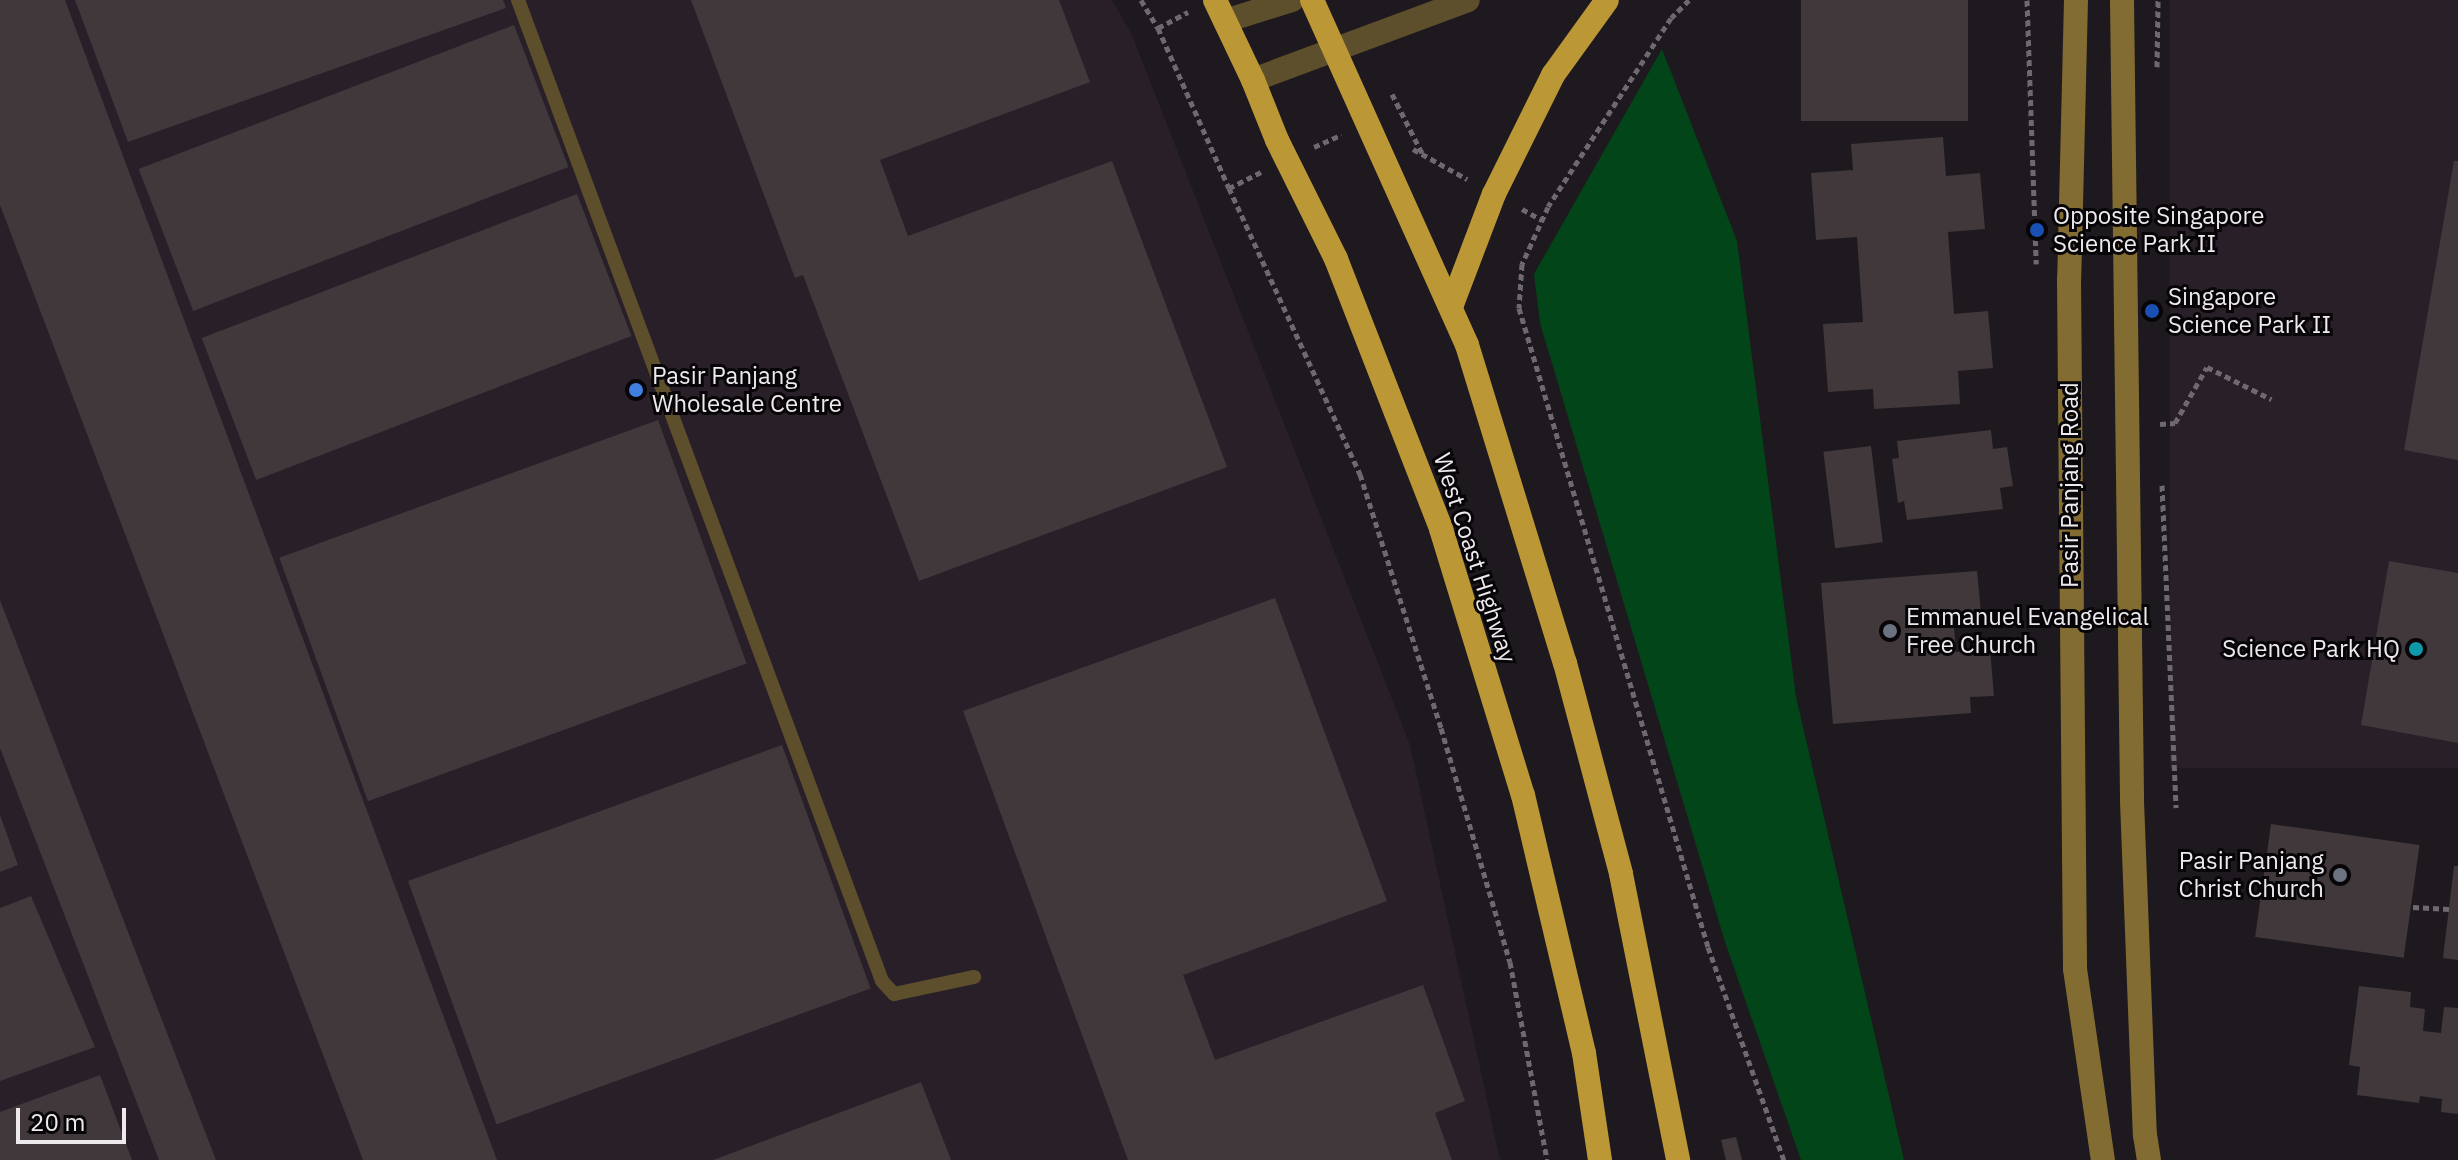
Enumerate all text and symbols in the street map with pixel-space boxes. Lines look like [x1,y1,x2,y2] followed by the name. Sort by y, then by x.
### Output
[2053,202,2264,258] place label: Opposite Singapore Science Park II
[2028,221,2046,239] marker: Opposite Singapore Science Park II
[2168,283,2331,339] place label: Singapore Science Park II
[2143,302,2161,320] marker: Singapore Science Park II
[652,362,842,418] place label: Pasir Panjang Wholesale Centre
[627,381,645,399] marker: Pasir Panjang Wholesale Centre
[2056,382,2084,588] street label: Pasir Panjang Road
[1428,450,1522,666] street label: West Coast Highway
[1906,603,2149,659] place label: Emmanuel Evangelical Free Church
[1881,622,1899,640] marker: Emmanuel Evangelical Free Church
[2222,635,2400,663] place label: Science Park HQ
[2407,640,2425,658] marker: Science Park HQ
[2178,847,2324,903] place label: Pasir Panjang Christ Church
[2331,866,2349,884] marker: Pasir Panjang Christ Church
[20,1092,130,1142] scale bar
[30,1106,85,1138] text: 20 m

